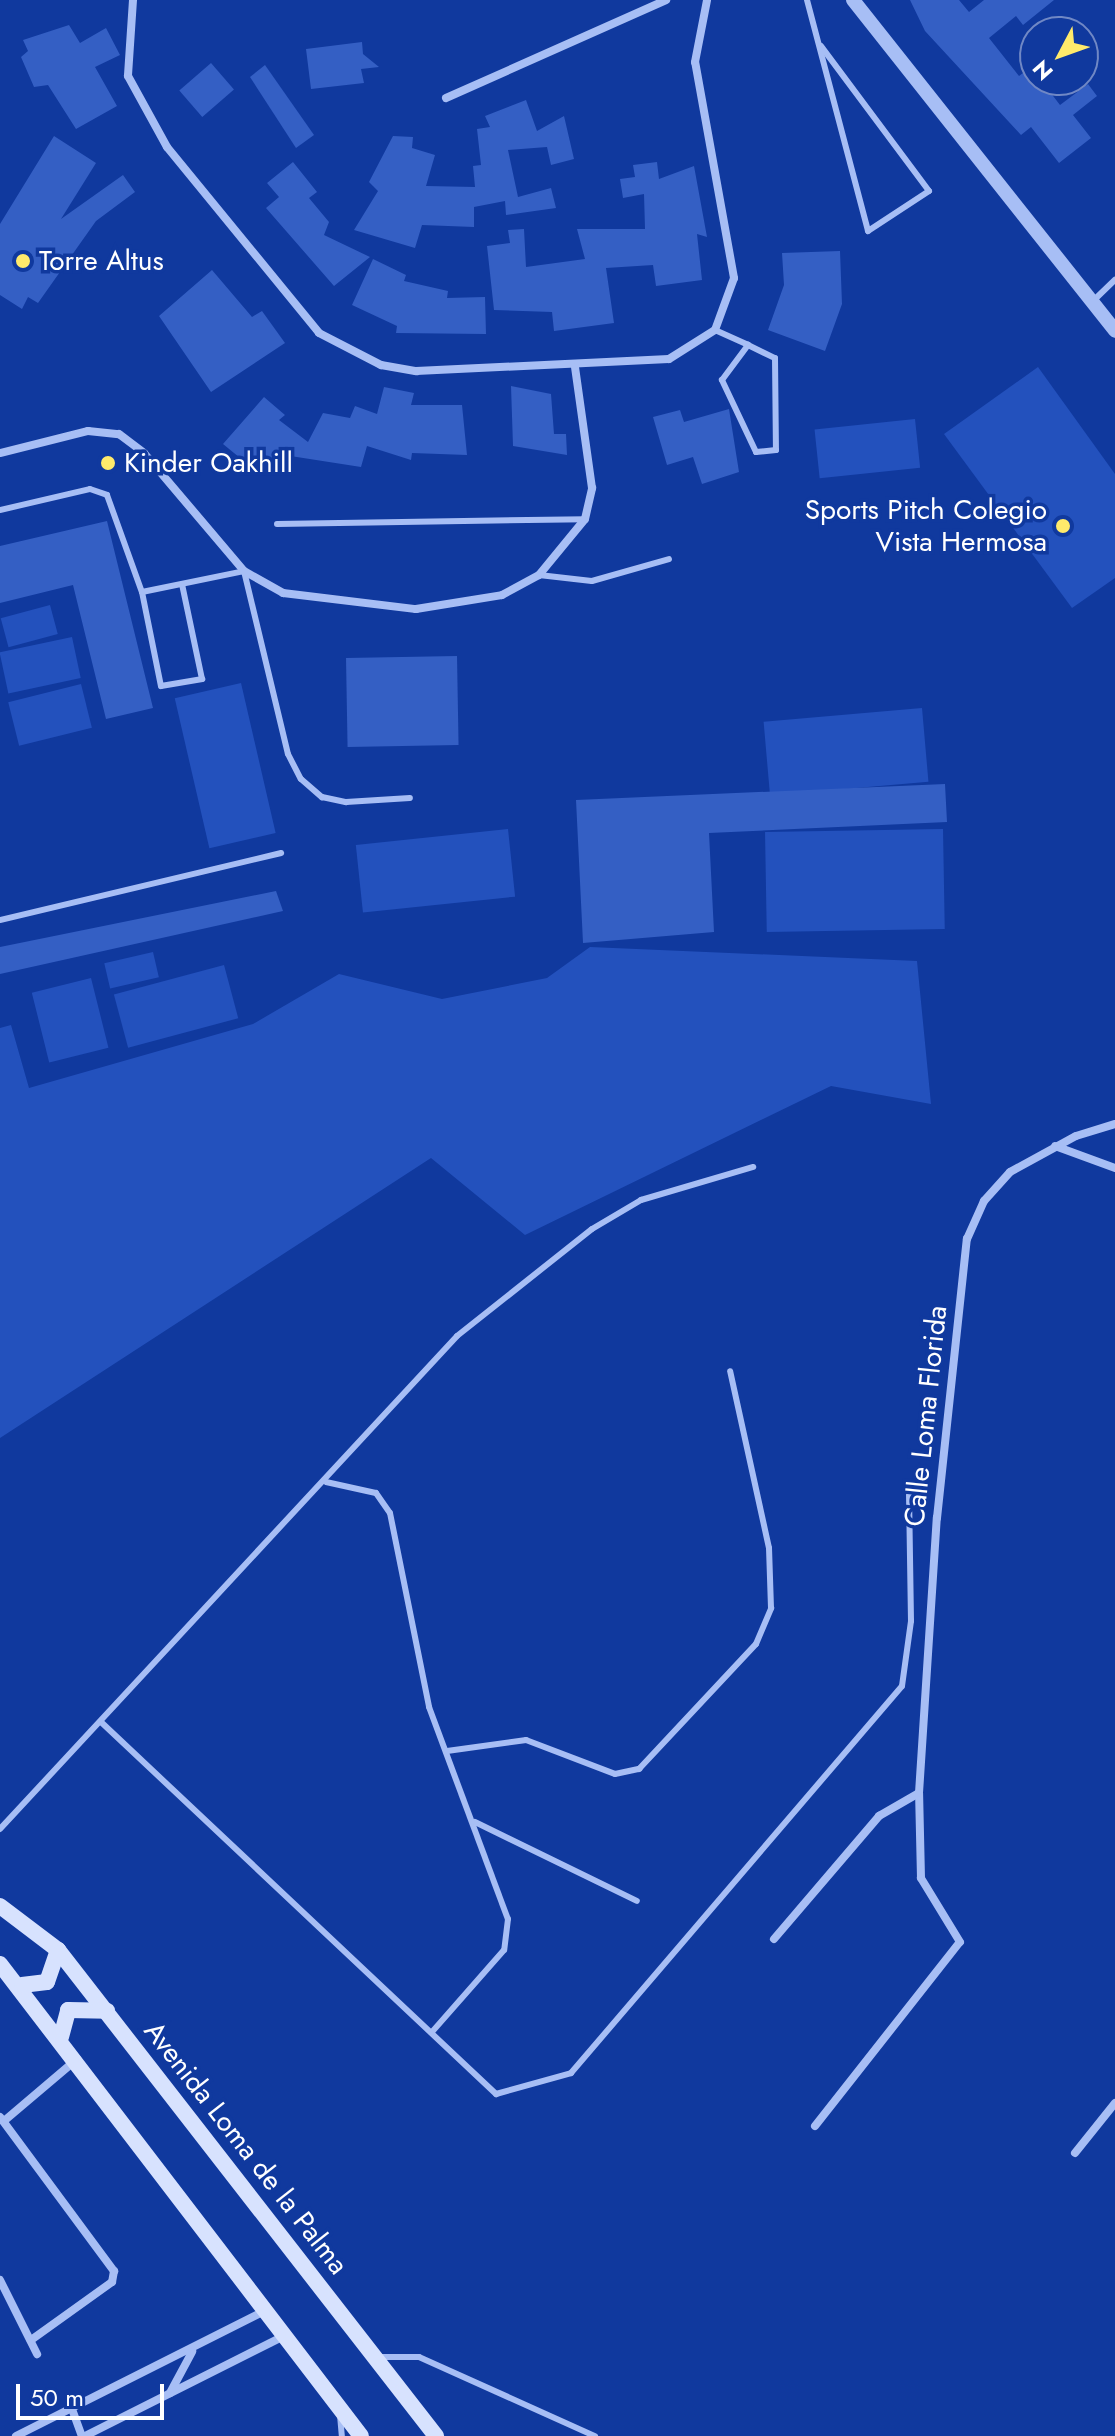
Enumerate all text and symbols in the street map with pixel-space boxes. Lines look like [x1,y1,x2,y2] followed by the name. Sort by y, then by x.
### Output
[1019,16,1099,96] north arrow
[1025,53,1060,88] text: N
[39,244,164,278] place label: Torre Altus
[14,252,32,270] marker: Torre Altus
[124,446,293,480] place label: Kinder Oakhill
[99,454,117,472] marker: Kinder Oakhill
[805,493,1047,559] place label: Sports Pitch Colegio Vista Hermosa
[1054,517,1072,535] marker: Sports Pitch Colegio Vista Hermosa
[898,1304,954,1528] street label: Calle Loma Florida
[137,2015,355,2281] street label: Avenida Loma de la Palma
[20,2368,168,2418] scale bar
[30,2380,84,2415] text: 50 m

